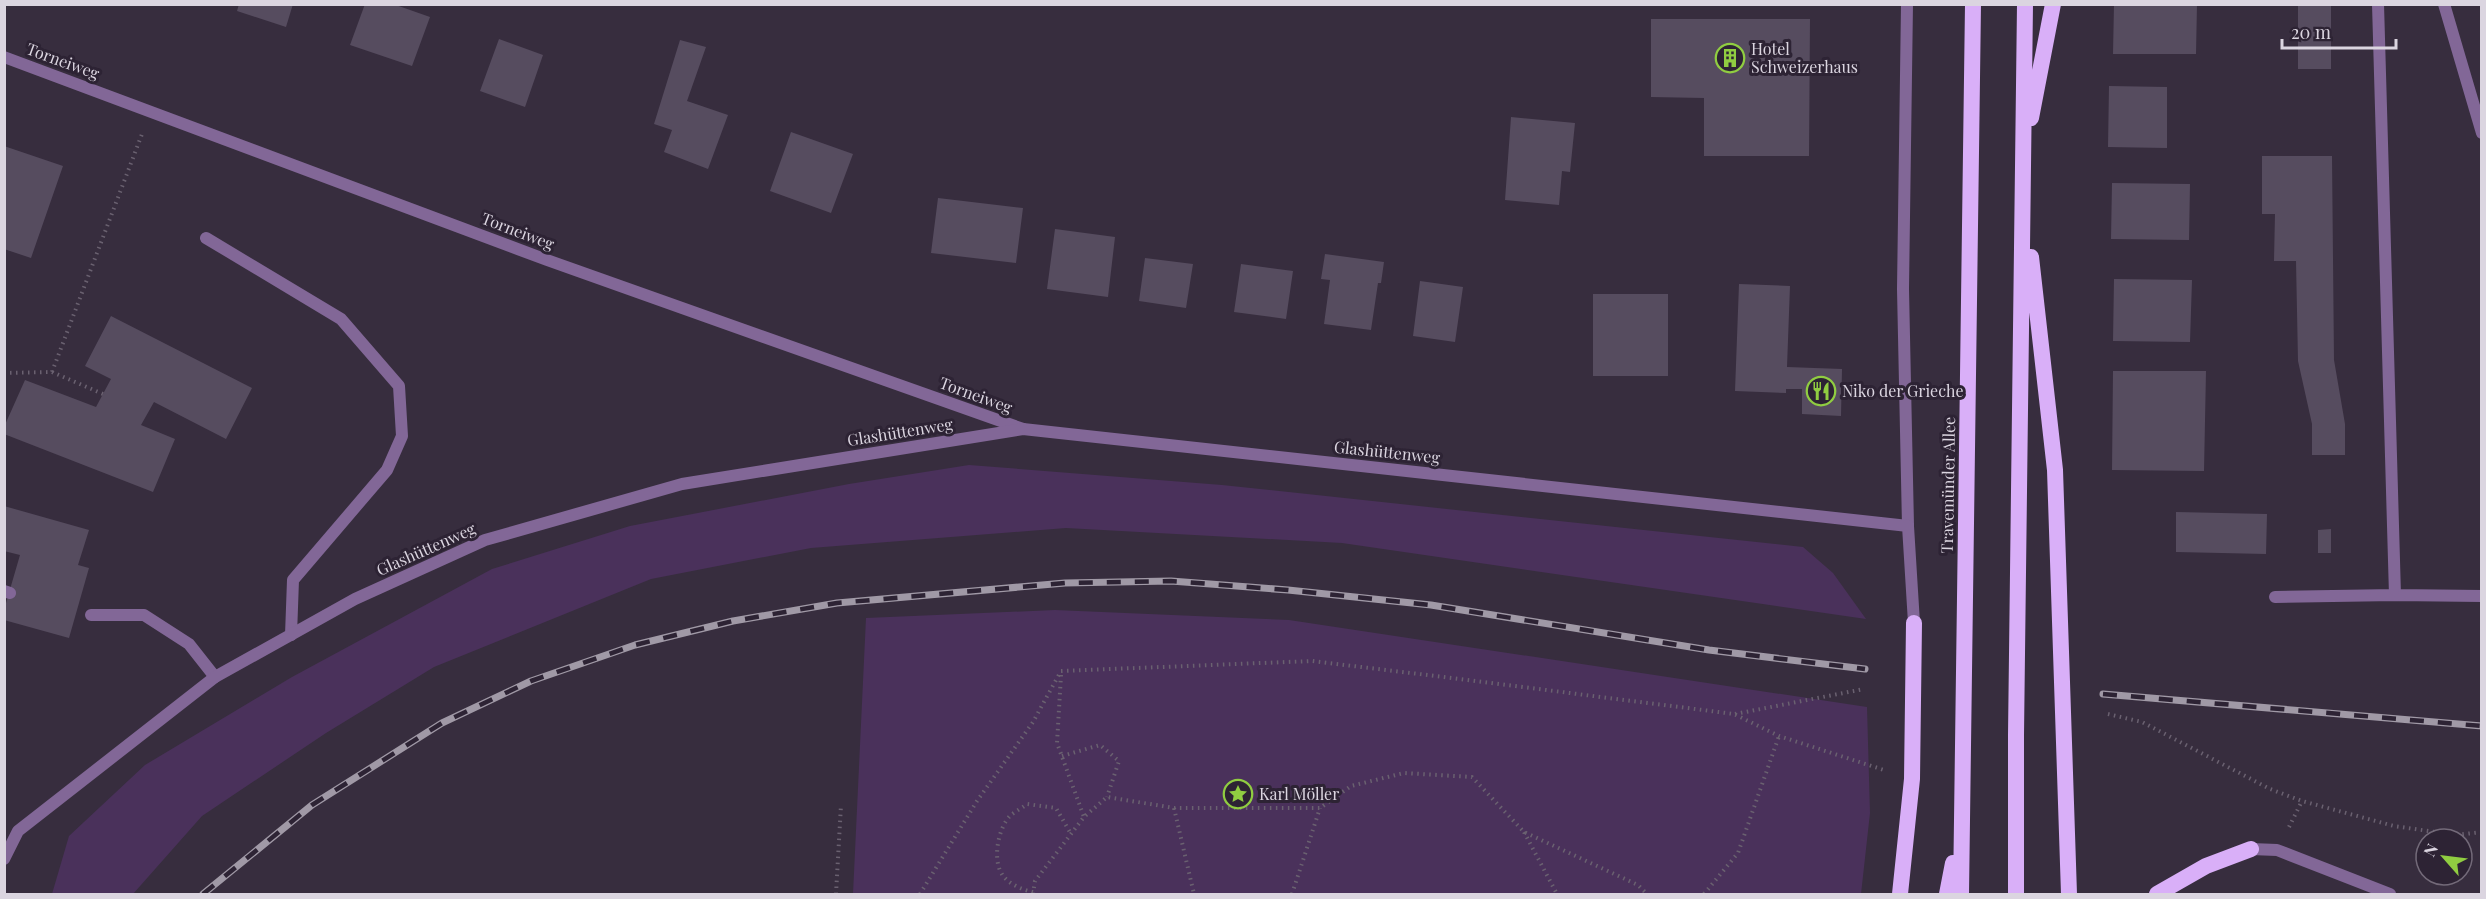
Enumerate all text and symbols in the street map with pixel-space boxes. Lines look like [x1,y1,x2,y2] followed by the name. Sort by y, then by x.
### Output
[2282,12,2396,50] scale bar
[2291,20,2331,44] text: 20 m
[24,38,103,84] street label: Torneiweg
[1751,38,1858,77] place label: Hotel Schweizerhaus
[1714,42,1746,74] building icon: Hotel Schweizerhaus
[479,207,558,254] street label: Torneiweg
[937,372,1016,418] street label: Torneiweg
[1805,375,1837,407] restaurant icon: Niko der Grieche
[1842,380,1963,401] place label: Niko der Grieche
[846,413,955,450] street label: Glashüttenweg
[1936,416,1959,554] street label: Travemünder Allee
[1333,435,1442,468] street label: Glashüttenweg
[373,517,479,580] street label: Glashüttenweg
[1222,778,1254,810] place icon: Karl Möller
[1259,783,1339,804] place label: Karl Möller
[2414,827,2474,887] north arrow
[2418,839,2443,860] text: N

